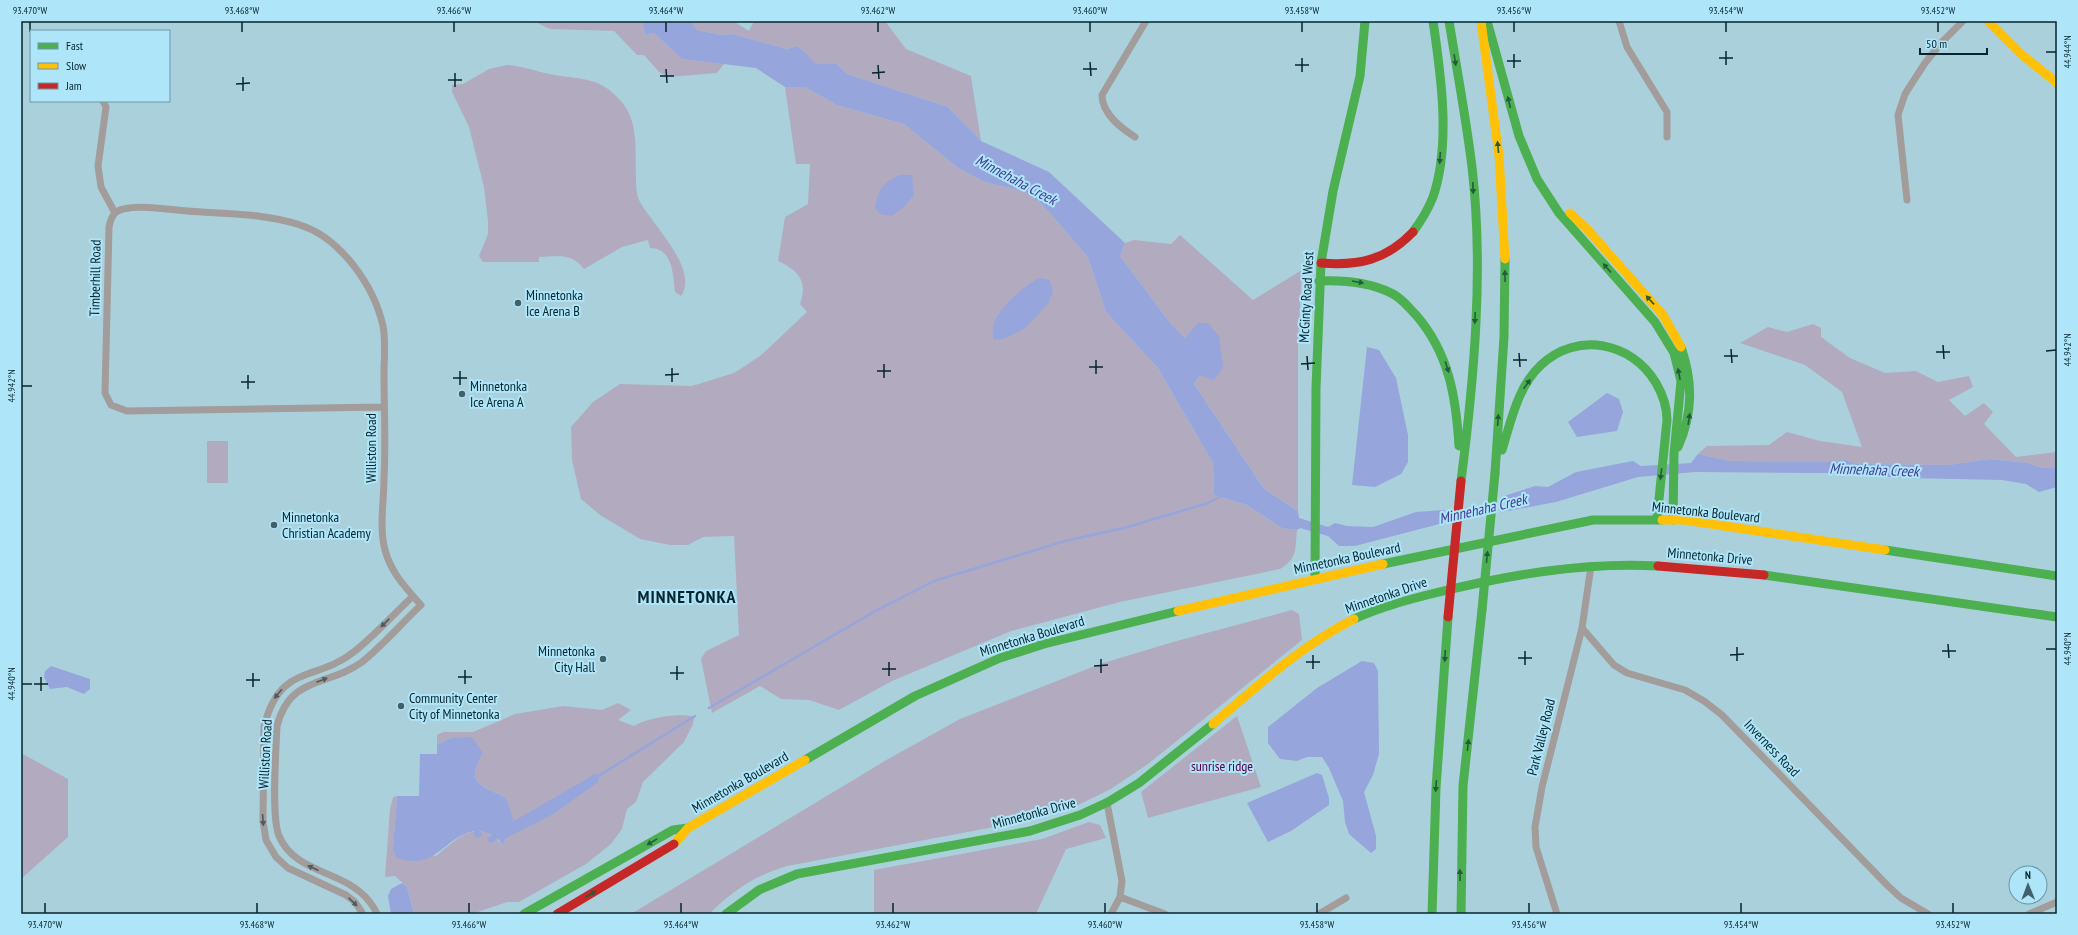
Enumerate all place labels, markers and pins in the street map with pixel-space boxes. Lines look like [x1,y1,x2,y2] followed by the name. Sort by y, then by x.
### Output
[526,286,583,320] place label: Minnetonka Ice Arena B
[513,298,523,308] marker: Minnetonka Ice Arena B
[470,377,527,411] place label: Minnetonka Ice Arena A
[457,389,467,399] marker: Minnetonka Ice Arena A
[282,508,371,542] place label: Minnetonka Christian Academy
[269,520,279,530] marker: Minnetonka Christian Academy
[538,642,596,676] place label: Minnetonka City Hall
[598,654,608,664] marker: Minnetonka City Hall
[409,689,500,723] place label: Community Center City of Minnetonka
[396,701,406,711] marker: Community Center City of Minnetonka

